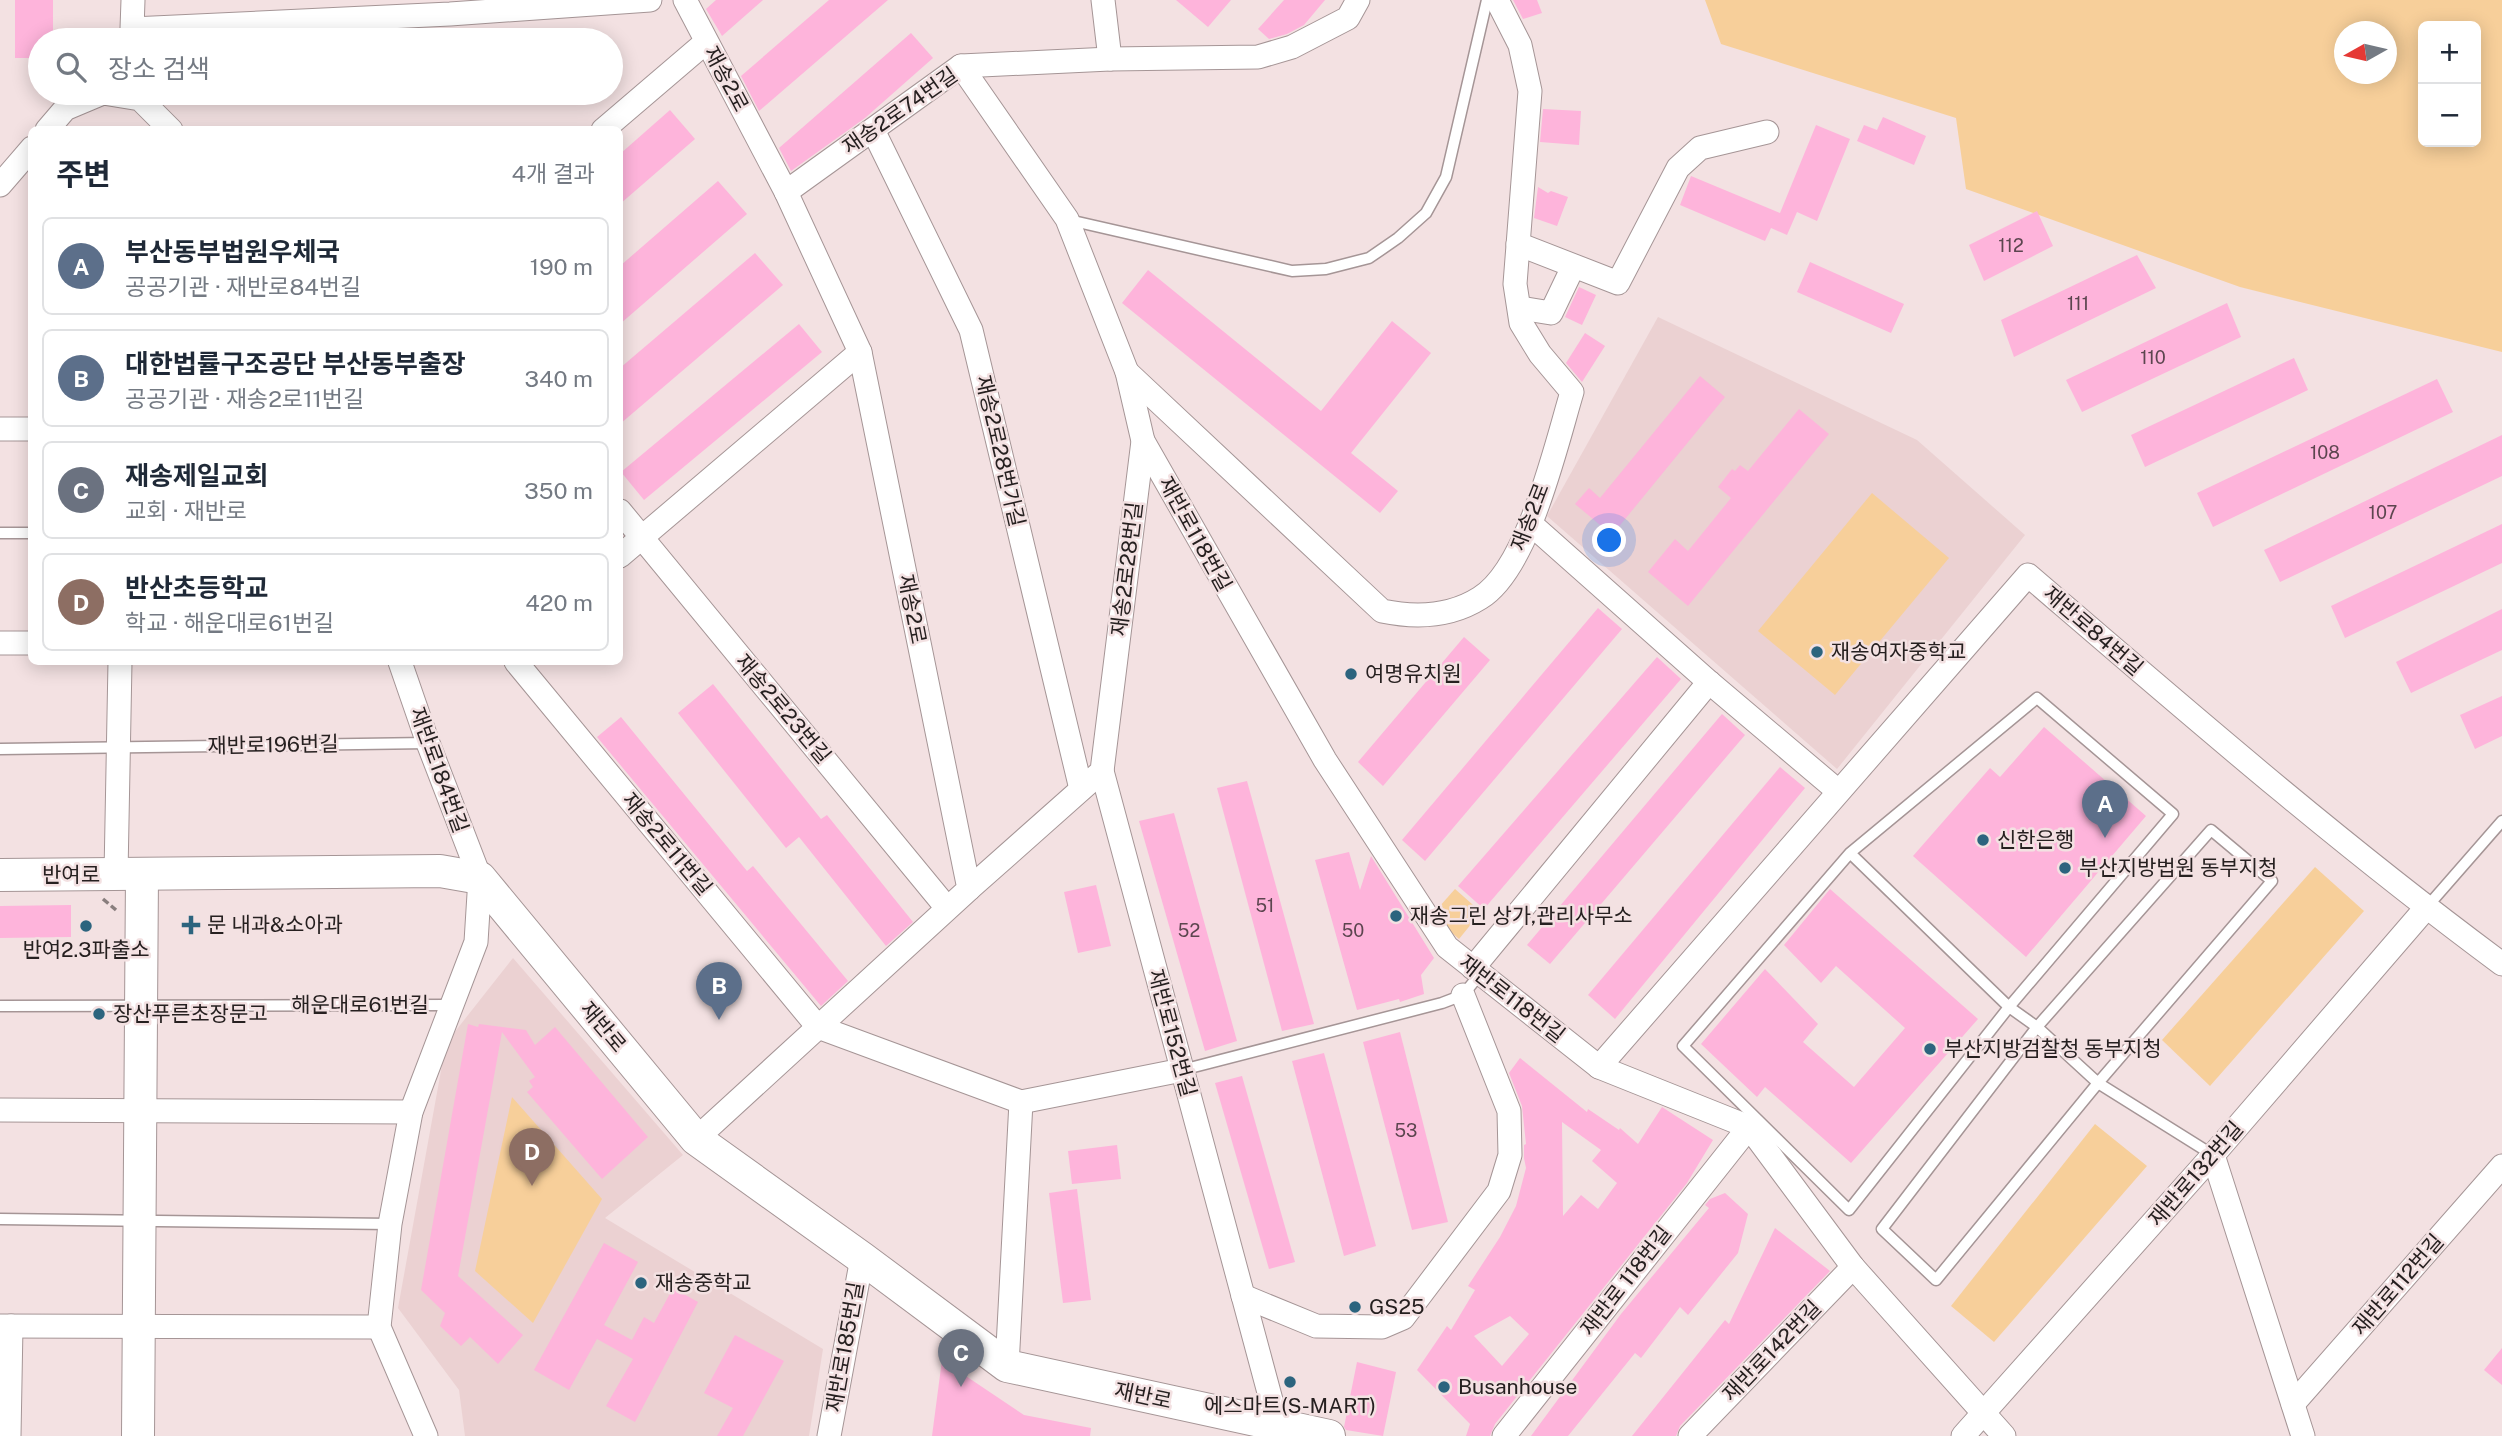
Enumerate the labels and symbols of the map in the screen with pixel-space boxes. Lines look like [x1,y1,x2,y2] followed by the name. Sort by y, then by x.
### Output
[2334,21,2397,84] north arrow
[699,42,754,116] street label: 재송2로
[838,62,962,159] street label: 재송2로74번길
[1998,235,2024,256] house number: 112
[2067,293,2089,314] house number: 111
[2140,347,2166,368] house number: 110
[971,373,1030,529] street label: 재송2로28번가길
[2310,442,2340,463] house number: 108
[1154,472,1237,595] street label: 재반로118번길
[1505,479,1554,554] street label: 재송2로
[1106,500,1147,638] street label: 재송2로28번길
[2369,502,2397,523] house number: 107
[1592,523,1626,557] your location
[893,572,931,646] street label: 재송2로
[2039,581,2148,681] street label: 재반로84번길
[1831,639,1966,664] place label: 재송여자중학교
[1809,644,1825,660] marker: 재송여자중학교
[730,649,836,768] street label: 재송2로23번길
[1365,661,1462,686] place label: 여명유치원
[1343,666,1359,682] marker: 여명유치원
[405,704,474,836] street label: 재반로184번길
[207,731,339,758] street label: 재반로196번길
[2082,780,2128,838] pin: A
[617,787,718,900] street label: 재송2로11번길
[1997,827,2074,852] place label: 신한은행
[1975,832,1991,848] marker: 신한은행
[2079,855,2277,880] place label: 부산지방법원 동부지청
[2057,860,2073,876] marker: 부산지방법원 동부지청
[42,862,100,887] street label: 반여로
[1256,895,1274,916] house number: 51
[1410,903,1633,928] place label: 재송그린 상가,관리사무소
[1388,908,1404,924] marker: 재송그린 상가,관리사무소
[207,912,343,937] place label: 문 내과&소아과
[181,915,201,935] marker: 문 내과&소아과
[78,918,94,934] marker: 반여2.3파출소
[1178,920,1200,941] house number: 52
[1342,920,1364,941] house number: 50
[22,937,150,962] place label: 반여2.3파출소
[1454,950,1570,1048] street label: 재반로118번길
[696,962,742,1020] pin: B
[1143,966,1202,1099] street label: 재반로152번길
[291,992,429,1017] street label: 해운대로61번길
[575,996,632,1057] street label: 재반로
[113,1001,268,1026] place label: 장산푸른초장문고
[91,1006,107,1022] marker: 장산푸른초장문고
[1944,1036,2162,1061] place label: 부산지방검찰청 동부지청
[1922,1041,1938,1057] marker: 부산지방검찰청 동부지청
[2143,1116,2248,1231] street label: 재반로132번길
[1395,1120,1417,1141] house number: 53
[509,1128,555,1186] pin: D
[1575,1221,1676,1341] street label: 재반로 118번길
[2347,1229,2448,1341] street label: 재반로112번길
[655,1270,752,1295] place label: 재송중학교
[633,1275,649,1291] marker: 재송중학교
[821,1280,868,1414] street label: 재반로185번길
[1369,1294,1424,1319] place label: GS25
[1717,1295,1826,1406] street label: 재반로142번길
[1347,1299,1363,1315] marker: GS25
[938,1329,984,1387] pin: C
[1282,1374,1298,1390] marker: 에스마트(S-MART)
[1458,1374,1577,1399] place label: Busanhouse
[1112,1377,1174,1414] street label: 재반로
[1436,1379,1452,1395] marker: Busanhouse
[1204,1393,1376,1418] place label: 에스마트(S-MART)

